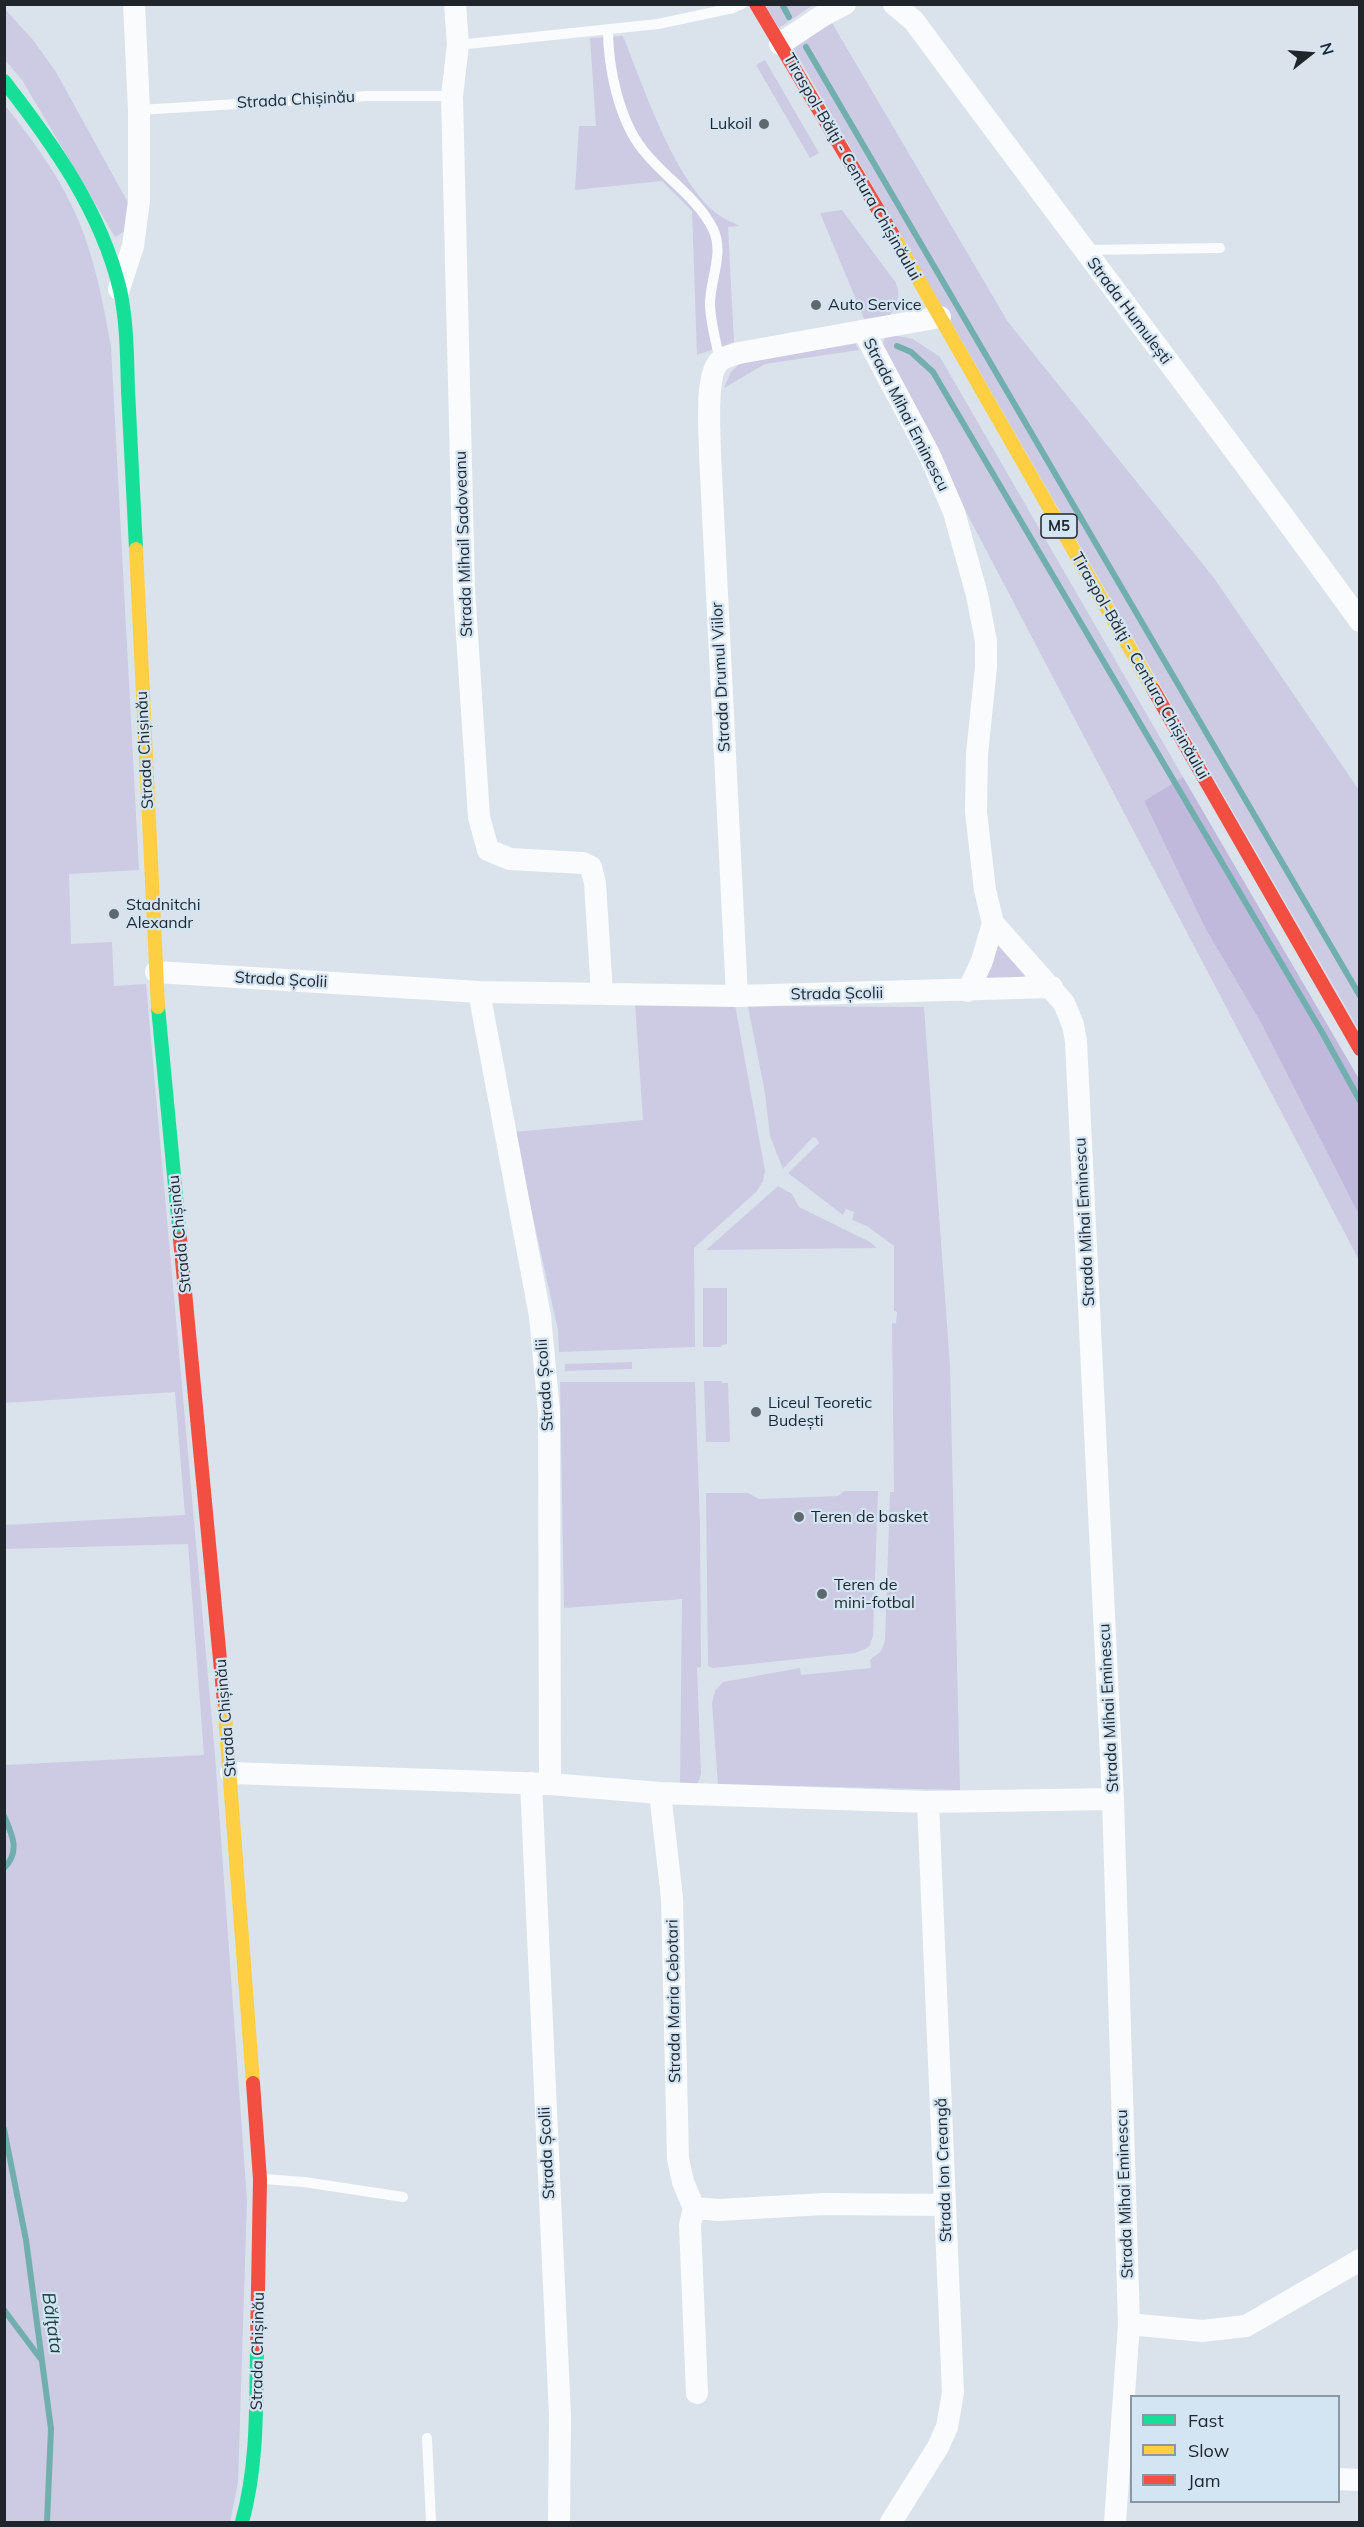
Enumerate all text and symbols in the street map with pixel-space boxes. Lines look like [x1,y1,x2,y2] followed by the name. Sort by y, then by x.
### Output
[1280,24,1340,84] north arrow
[1316,40,1339,57] text: N
[779,50,925,284] street label: Tiraspol-Bălţi - Centura Chișinăului
[236,87,356,113] street label: Strada Chișinău
[709,114,752,134] place label: Lukoil
[757,117,771,131] marker: Lukoil
[1083,254,1175,368] street label: Strada Humulești
[828,295,922,315] place label: Auto Service
[809,298,823,312] marker: Auto Service
[859,335,953,495] street label: Strada Mihai Eminescu
[451,451,477,637] street label: Strada Mihail Sadoveanu
[1041,514,1077,538] road number: M5
[1067,549,1213,783] street label: Tiraspol-Bălţi - Centura Chișinăului
[707,602,735,752] street label: Strada Drumul Viilor
[132,690,158,810] street label: Strada Chișinău
[126,895,201,933] place label: Stadnitchi Alexandr
[107,907,121,921] marker: Stadnitchi Alexandr
[234,968,328,992] street label: Strada Școlii
[791,984,883,1004] street label: Strada Școlii
[1071,1137,1099,1307] street label: Strada Mihai Eminescu
[164,1174,196,1294] street label: Strada Chișinău
[532,1338,558,1432] street label: Strada Școlii
[768,1393,872,1431] place label: Liceul Teoretic Budești
[749,1405,763,1419] marker: Liceul Teoretic Budești
[811,1507,928,1527] place label: Teren de basket
[792,1510,806,1524] marker: Teren de basket
[834,1575,915,1613] place label: Teren de mini-fotbal
[815,1587,829,1601] marker: Teren de mini-fotbal
[1095,1623,1123,1793] street label: Strada Mihai Eminescu
[211,1658,241,1778] street label: Strada Chișinău
[663,1919,685,2083] street label: Strada Maria Cebotari
[932,2097,956,2243] street label: Strada Ion Creangă
[535,2106,559,2200] street label: Strada Școlii
[1112,2109,1138,2279] street label: Strada Mihai Eminescu
[37,2291,67,2355] water label: Bălţata
[247,2292,269,2410] street label: Strada Chișinău
[1130,2395,1340,2503] legend
[1188,2409,1224,2432] text: Fast
[1188,2439,1229,2462] text: Slow
[1188,2469,1221,2492] text: Jam

